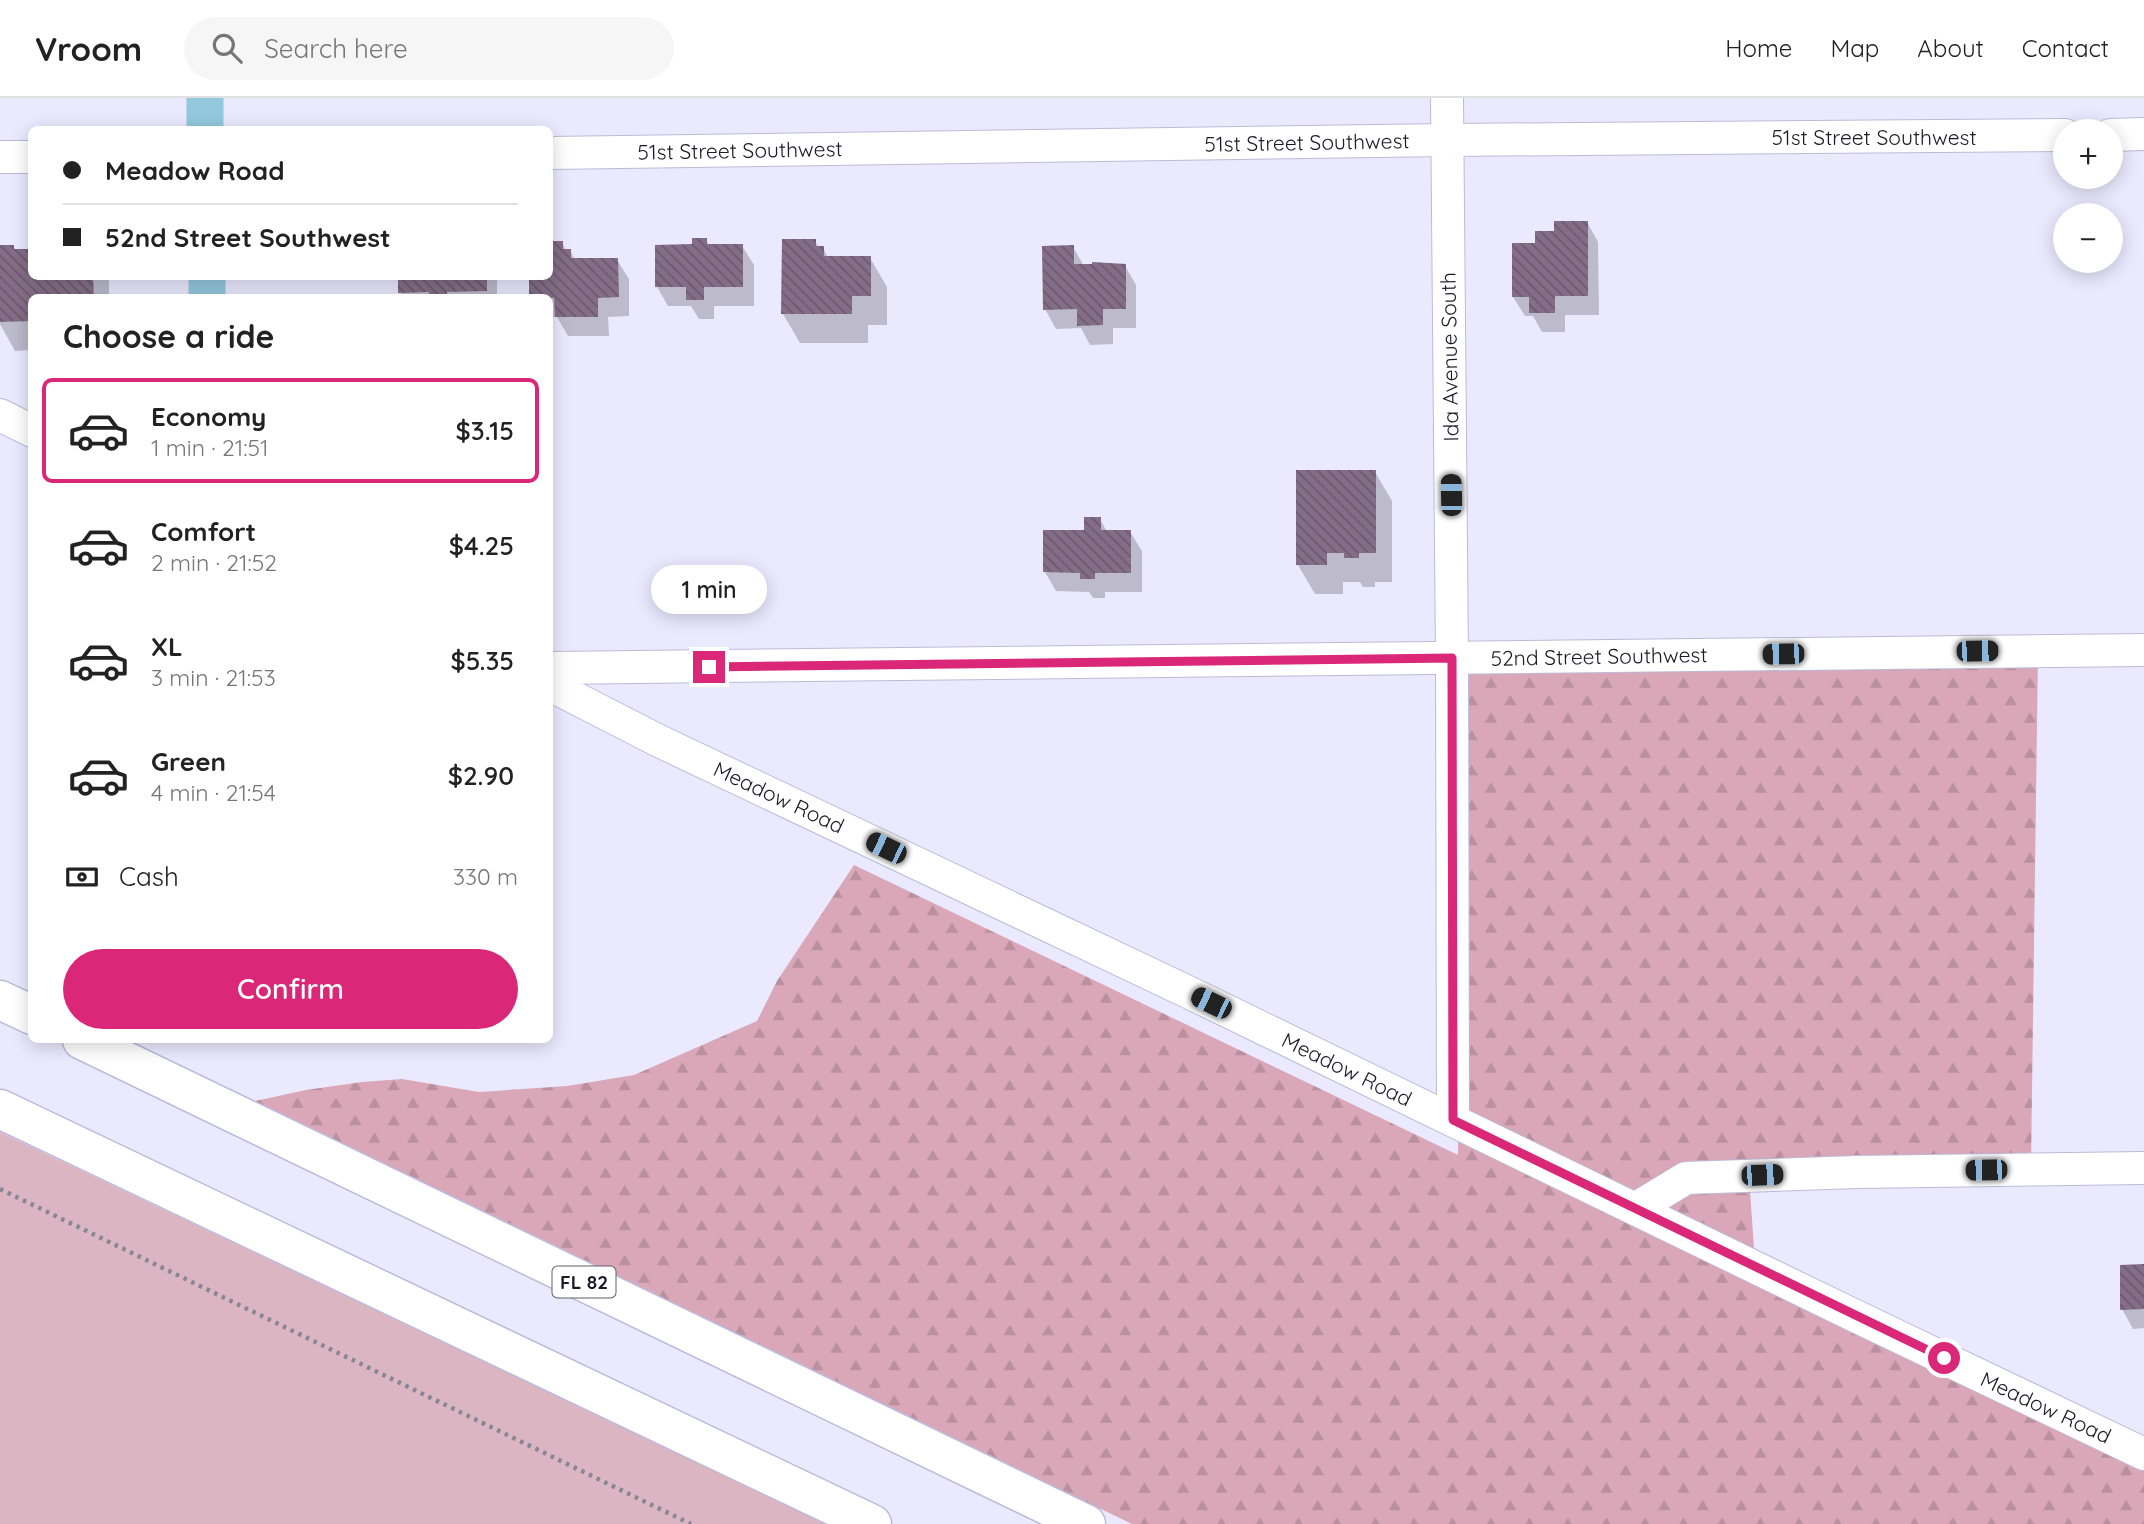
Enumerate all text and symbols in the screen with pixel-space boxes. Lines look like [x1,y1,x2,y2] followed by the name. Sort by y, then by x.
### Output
[184,17,674,80] search box
[35,28,142,69] text: Vroom
[208,29,246,67] icon: search
[264,32,408,65] text: Search here
[1725,33,1792,63] text: Home
[1830,33,1879,63] text: Map
[1917,33,1984,63] text: About
[2022,33,2109,63] text: Contact
[2053,119,2123,273] map controls
[2053,119,2123,189] button: +
[1771,124,1977,150] street label: 51st Street Southwest
[1204,127,1410,157] street label: 51st Street Southwest
[637,135,843,165] street label: 51st Street Southwest
[105,154,284,187] text: Meadow Road
[2053,203,2123,273] button: −
[105,221,391,254] text: 52nd Street Southwest
[1435,272,1463,442] street label: Ida Avenue South
[63,316,275,356] text: Choose a ride
[67,399,130,462] icon: car
[151,400,266,433] text: Economy
[456,414,514,447] text: $3.15
[151,433,269,462] text: 1 min · 21:51
[1441,474,1462,516] car
[67,514,130,577] icon: car
[151,515,256,548] text: Comfort
[449,529,514,562] text: $4.25
[151,548,277,577] text: 2 min · 21:52
[651,566,767,614] callout: 1 min
[681,575,737,604] text: 1 min
[67,629,130,692] icon: car
[151,630,183,663] text: XL
[1956,640,1999,662] car
[1490,641,1708,671] street label: 52nd Street Southwest
[1762,643,1805,665] car
[451,644,514,677] text: $5.35
[693,651,725,683] route end
[151,663,276,692] text: 3 min · 21:53
[67,744,130,807] icon: car
[151,745,226,778] text: Green
[710,755,848,839] street label: Meadow Road
[448,759,514,792] text: $2.90
[151,778,276,807] text: 4 min · 21:54
[863,829,910,867] car
[63,858,101,896] icon: cash
[119,860,179,893] text: Cash
[453,862,518,891] text: 330 m
[63,949,518,1029] button: Confirm
[1188,984,1235,1022] car
[1278,1026,1416,1112] street label: Meadow Road
[1965,1159,2008,1181] car
[1741,1164,1784,1186] car
[552,1266,616,1298] road number: FL 82
[1928,1342,1960,1374] route start
[1977,1365,2115,1449] street label: Meadow Road

